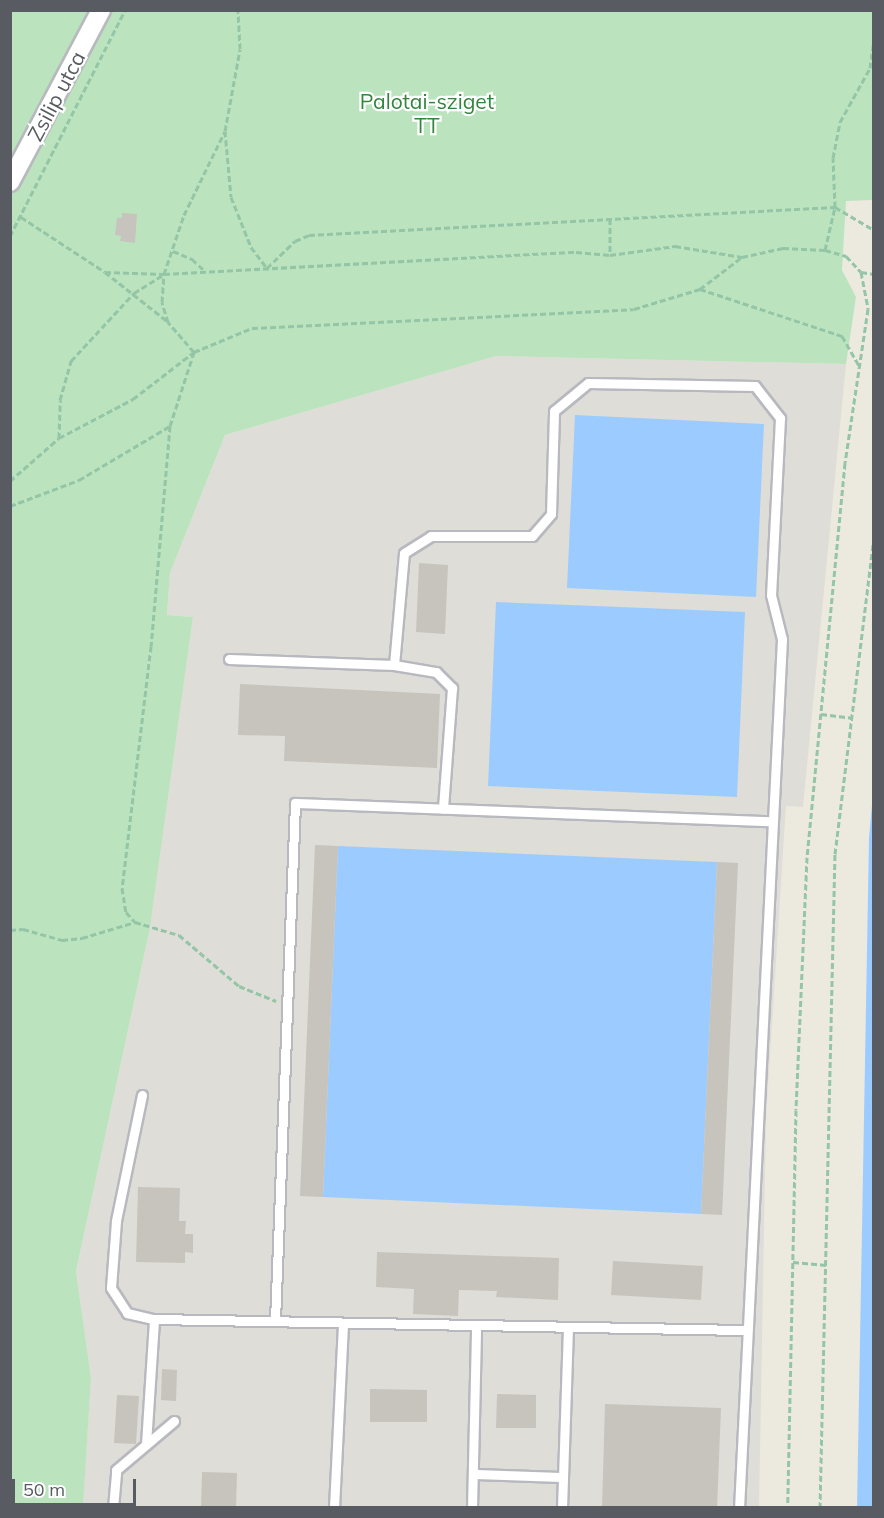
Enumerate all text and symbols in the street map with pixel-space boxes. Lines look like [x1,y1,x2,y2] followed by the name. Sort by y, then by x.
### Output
[22,47,90,145] street label: Zsilip utca
[360,88,494,138] park label: Palotai-sziget TT
[15,1467,140,1505] scale bar
[23,1478,65,1501] text: 50 m

